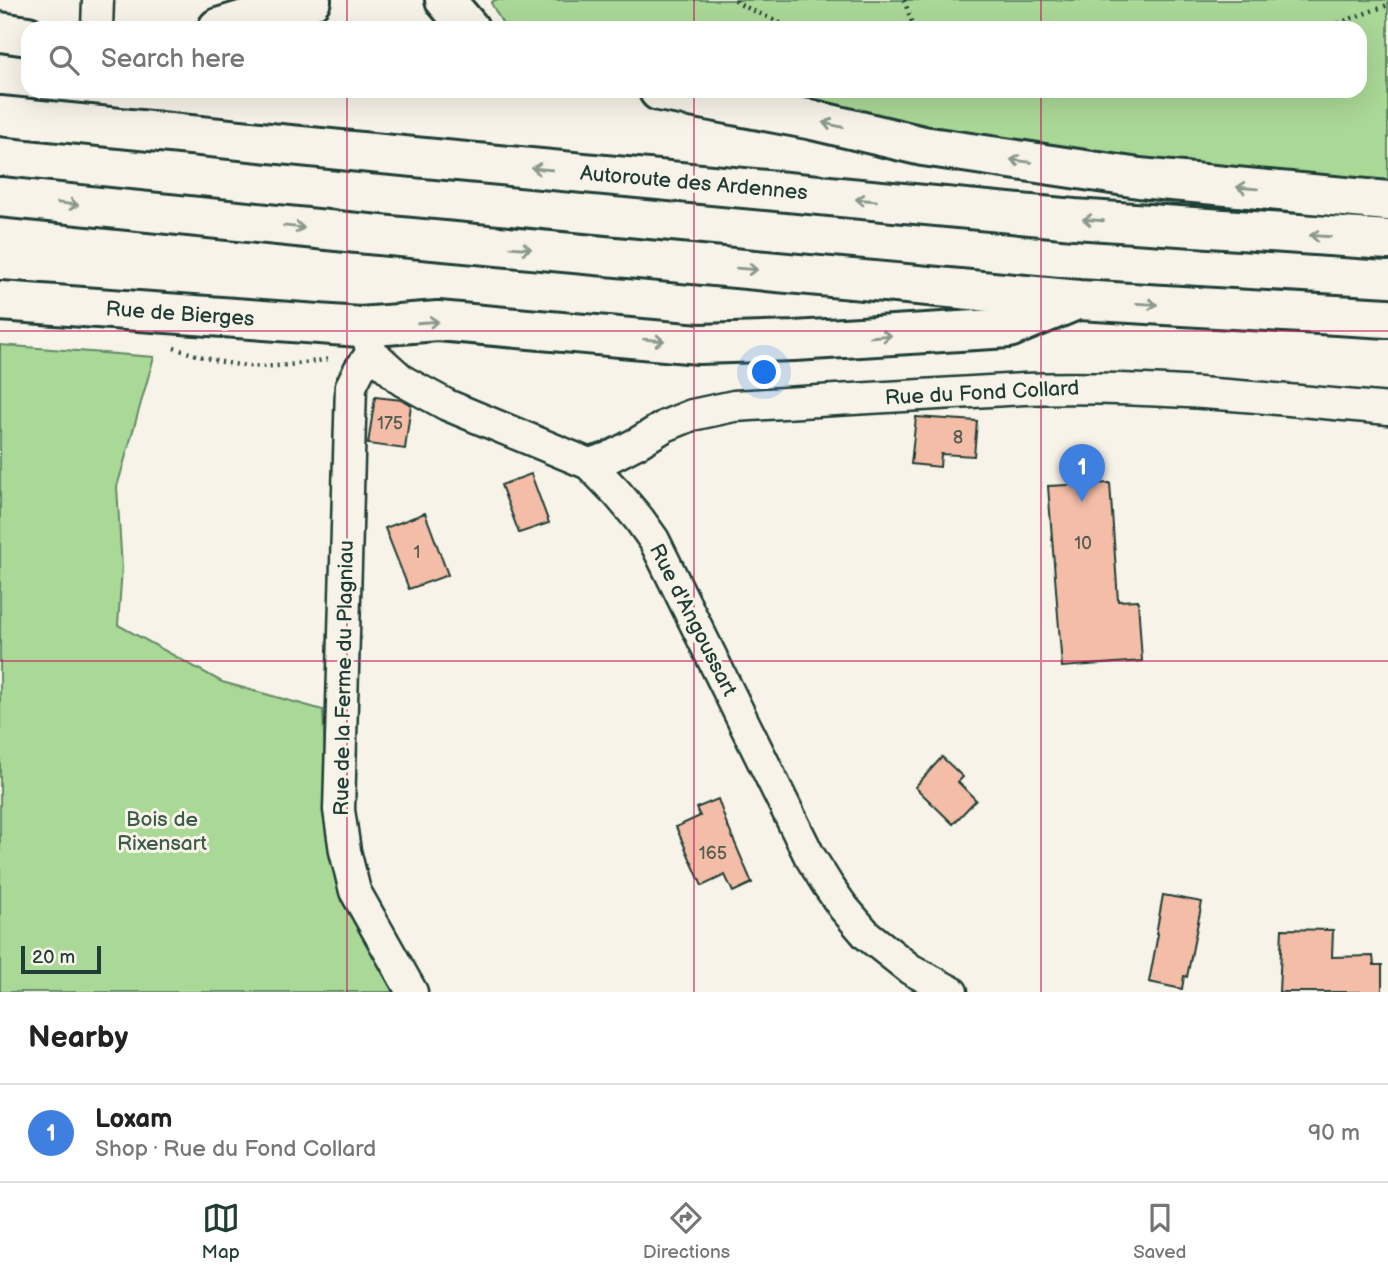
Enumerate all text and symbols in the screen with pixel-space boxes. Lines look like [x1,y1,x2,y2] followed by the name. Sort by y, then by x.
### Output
[21,21,1367,98] search box
[45,41,83,79] icon: search
[101,44,245,75] text: Search here
[822,118,845,131] one-way arrow
[1010,154,1033,167] one-way arrow
[579,161,809,205] street label: Autoroute des Ardennes
[531,162,554,175] one-way arrow
[1236,181,1259,194] one-way arrow
[856,193,878,206] one-way arrow
[56,198,79,211] one-way arrow
[1082,214,1105,227] one-way arrow
[282,221,305,234] one-way arrow
[1309,229,1332,242] one-way arrow
[509,242,532,255] one-way arrow
[735,263,758,276] one-way arrow
[105,296,255,332] street label: Rue de Bierges
[1135,298,1158,311] one-way arrow
[416,315,439,328] one-way arrow
[870,329,893,342] one-way arrow
[643,334,665,347] one-way arrow
[747,355,781,389] your location
[884,375,1080,411] street label: Rue du Fond Collard
[377,413,403,434] house number: 175
[953,427,963,448] house number: 8
[1059,444,1105,502] pin: 1
[1074,533,1092,554] house number: 10
[329,540,359,816] street label: Rue de la Ferme du Plagniau
[644,540,742,701] street label: Rue d'Angoussart
[414,542,420,563] house number: 1
[117,807,208,856] park label: Bois de Rixensart
[699,843,727,864] house number: 165
[21,943,102,975] scale bar
[32,946,75,969] text: 20 m
[28,1020,128,1056] text: Nearby
[95,1104,172,1135] text: Loxam
[46,1119,56,1147] text: 1
[1308,1119,1360,1147] text: 90 m
[95,1135,376,1163] text: Shop · Rue du Fond Collard
[202,1199,240,1264] tab: Map
[643,1199,730,1264] tab: Directions
[1133,1199,1186,1264] tab: Saved

